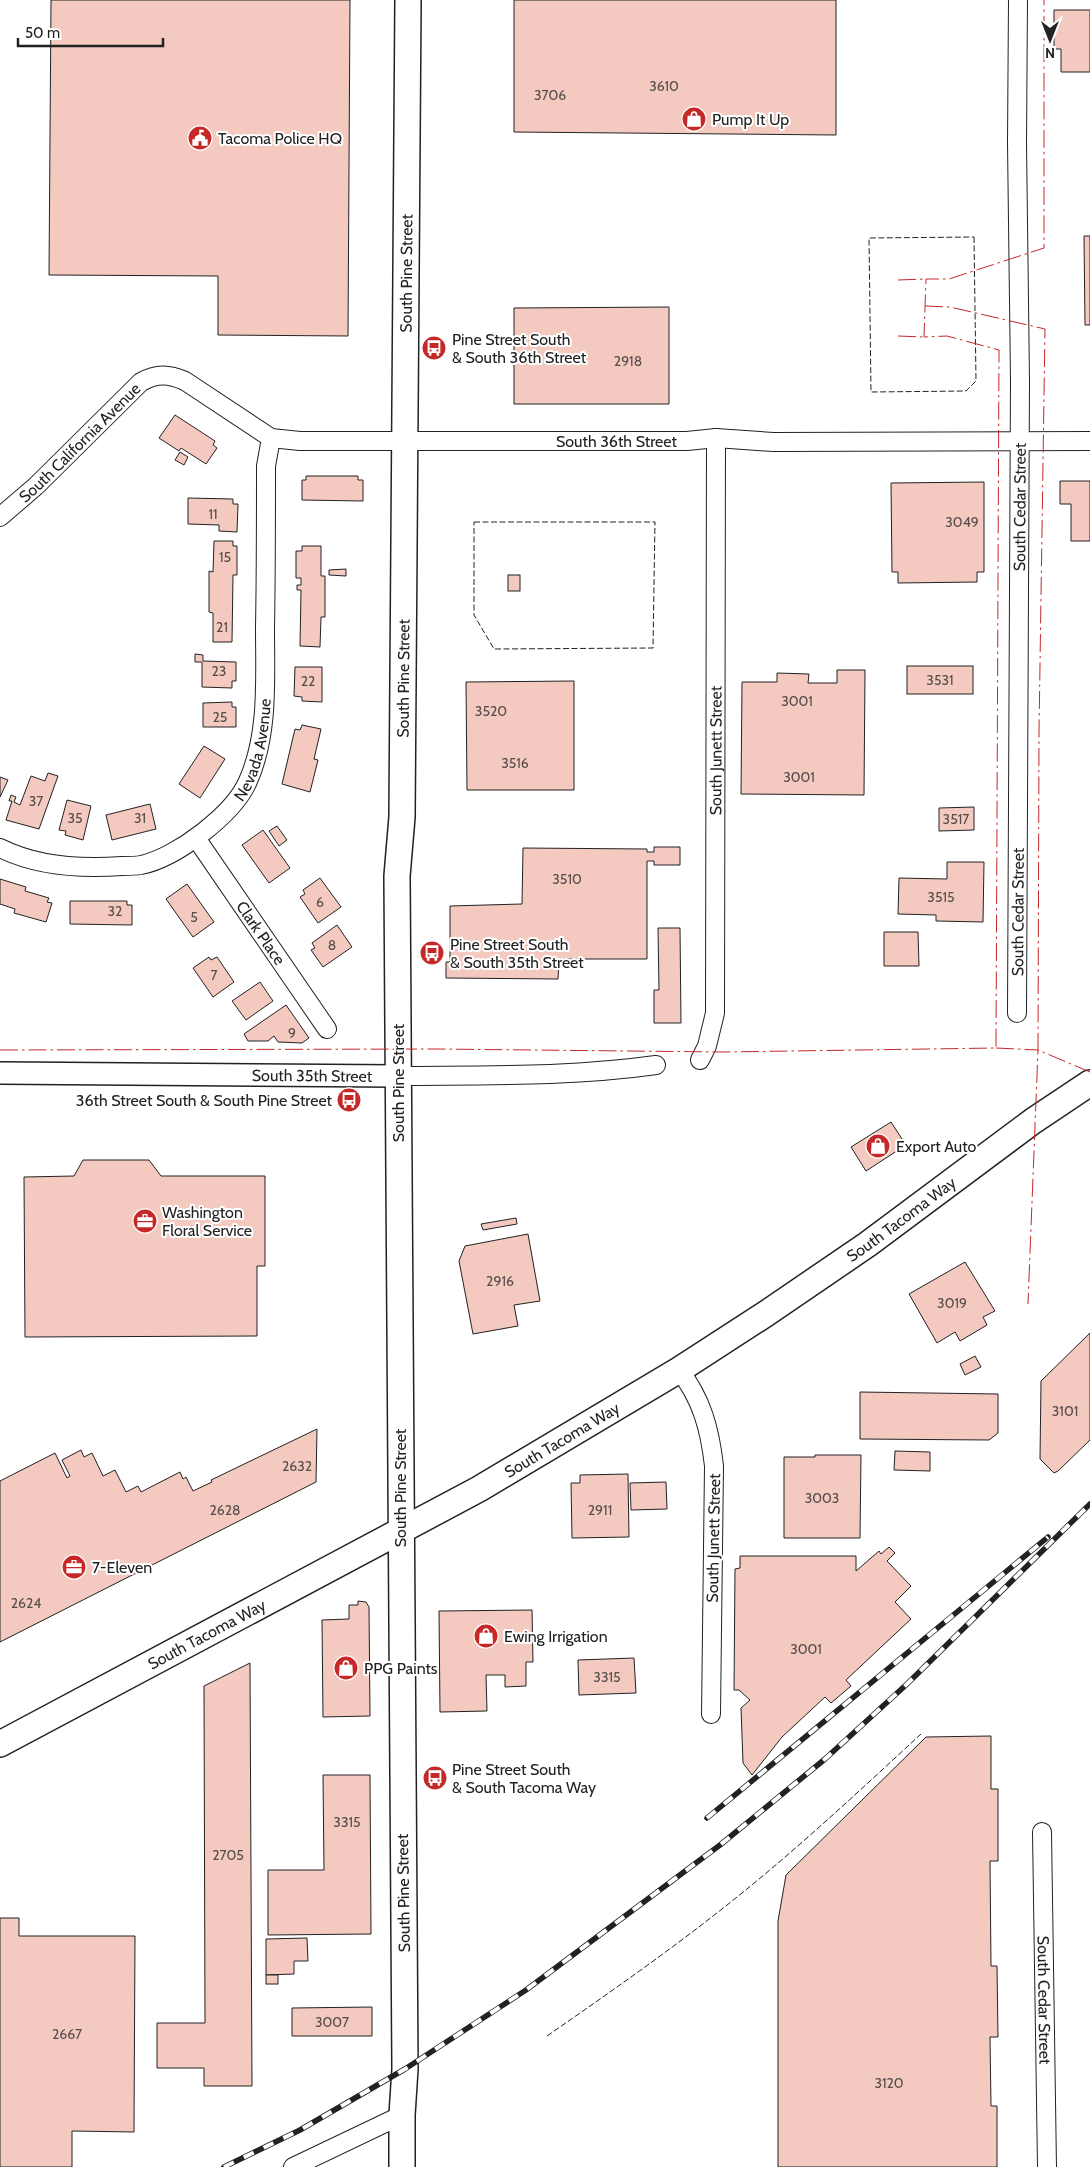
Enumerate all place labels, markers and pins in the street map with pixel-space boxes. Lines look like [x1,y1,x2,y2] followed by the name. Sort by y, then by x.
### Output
[681,106,707,132] shop icon: Pump It Up
[712,110,789,129] place label: Pump It Up
[187,125,213,151] public building icon: Tacoma Police HQ
[218,129,342,148] place label: Tacoma Police HQ
[452,330,587,367] place label: Pine Street South & South 36th Street
[421,335,447,361] bus stop icon: Pine Street South & South 36th Street
[450,935,584,972] place label: Pine Street South & South 35th Street
[419,940,445,966] bus stop icon: Pine Street South & South 35th Street
[336,1087,362,1113] bus stop icon: 36th Street South & South Pine Street
[76,1091,333,1110] place label: 36th Street South & South Pine Street
[865,1133,891,1159] shop icon: Export Auto
[896,1137,977,1156] place label: Export Auto
[162,1203,252,1240] place label: Washington Floral Service
[132,1208,158,1234] office icon: Washington Floral Service
[61,1554,87,1580] office icon: 7-Eleven
[92,1558,152,1577] place label: 7-Eleven
[473,1623,499,1649] shop icon: Ewing Irrigation
[504,1627,608,1646] place label: Ewing Irrigation
[333,1655,359,1681] shop icon: PPG Paints
[364,1659,438,1678] place label: PPG Paints
[452,1760,596,1797] place label: Pine Street South & South Tacoma Way
[422,1765,448,1791] bus stop icon: Pine Street South & South Tacoma Way

